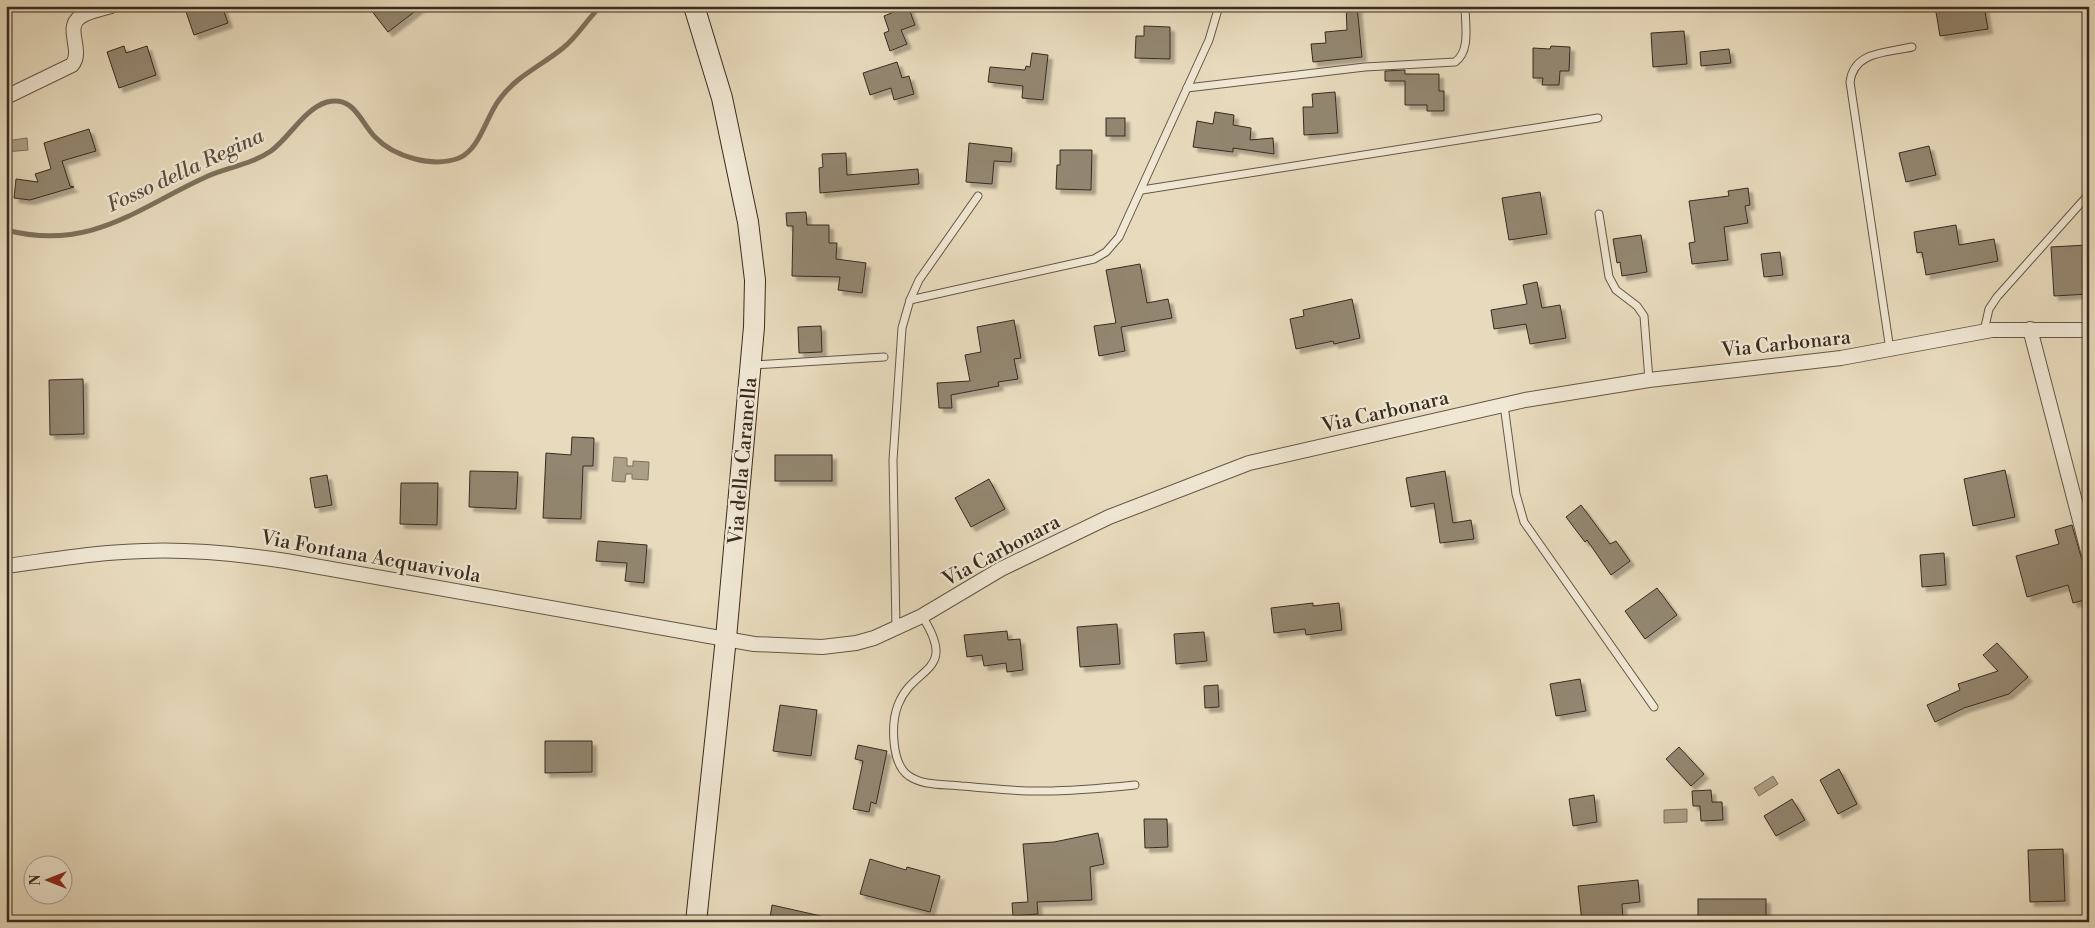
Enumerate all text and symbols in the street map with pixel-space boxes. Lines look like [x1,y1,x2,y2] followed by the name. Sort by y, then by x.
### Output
[103,123,268,219] water label: Fosso della Regina
[1719,325,1853,364] street label: Via Carbonara
[724,375,763,547] street label: Via della Caranella
[1318,385,1452,439] street label: Via Carbonara
[938,509,1066,593] street label: Via Carbonara
[258,526,484,589] street label: Via Fontana Acquavivola
[22,856,72,906] north arrow
[27,874,45,886] text: N

